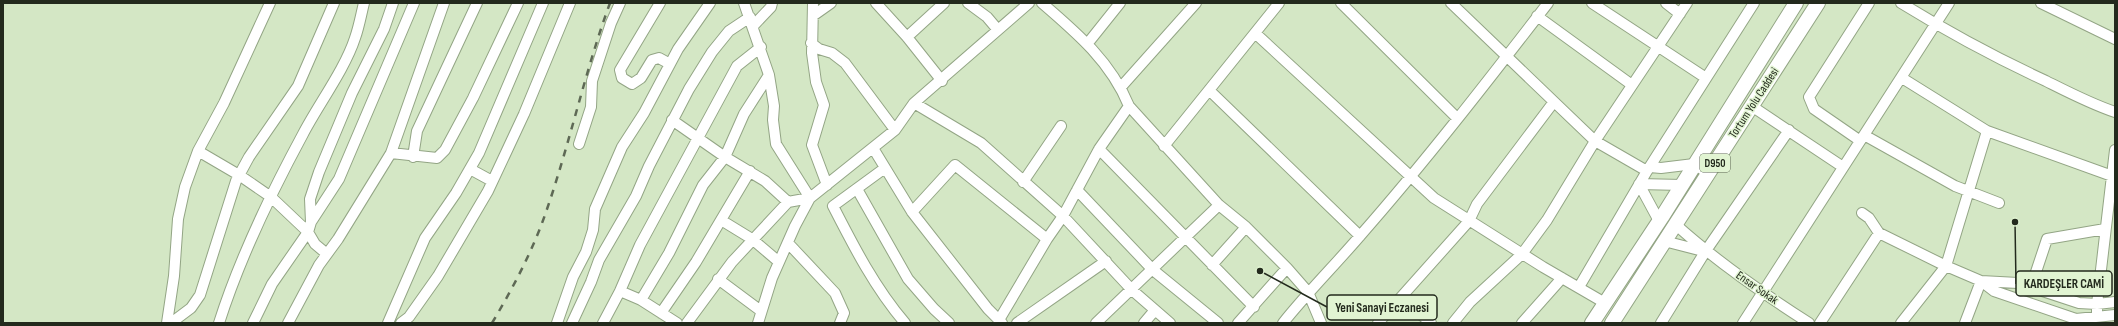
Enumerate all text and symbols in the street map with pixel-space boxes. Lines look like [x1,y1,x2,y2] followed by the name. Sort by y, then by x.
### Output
[1726,65,1782,141] street label: Tortum Yolu Caddesi
[1700,154,1730,172] road number: D950
[1733,268,1781,308] street label: Ensar Sokak
[2016,271,2112,296] callout: KARDEŞLER CAMİ
[2024,276,2104,292] text: KARDEŞLER CAMİ
[1327,295,1437,320] callout: Yeni Sanayi Eczanesi
[1335,300,1429,316] text: Yeni Sanayi Eczanesi

